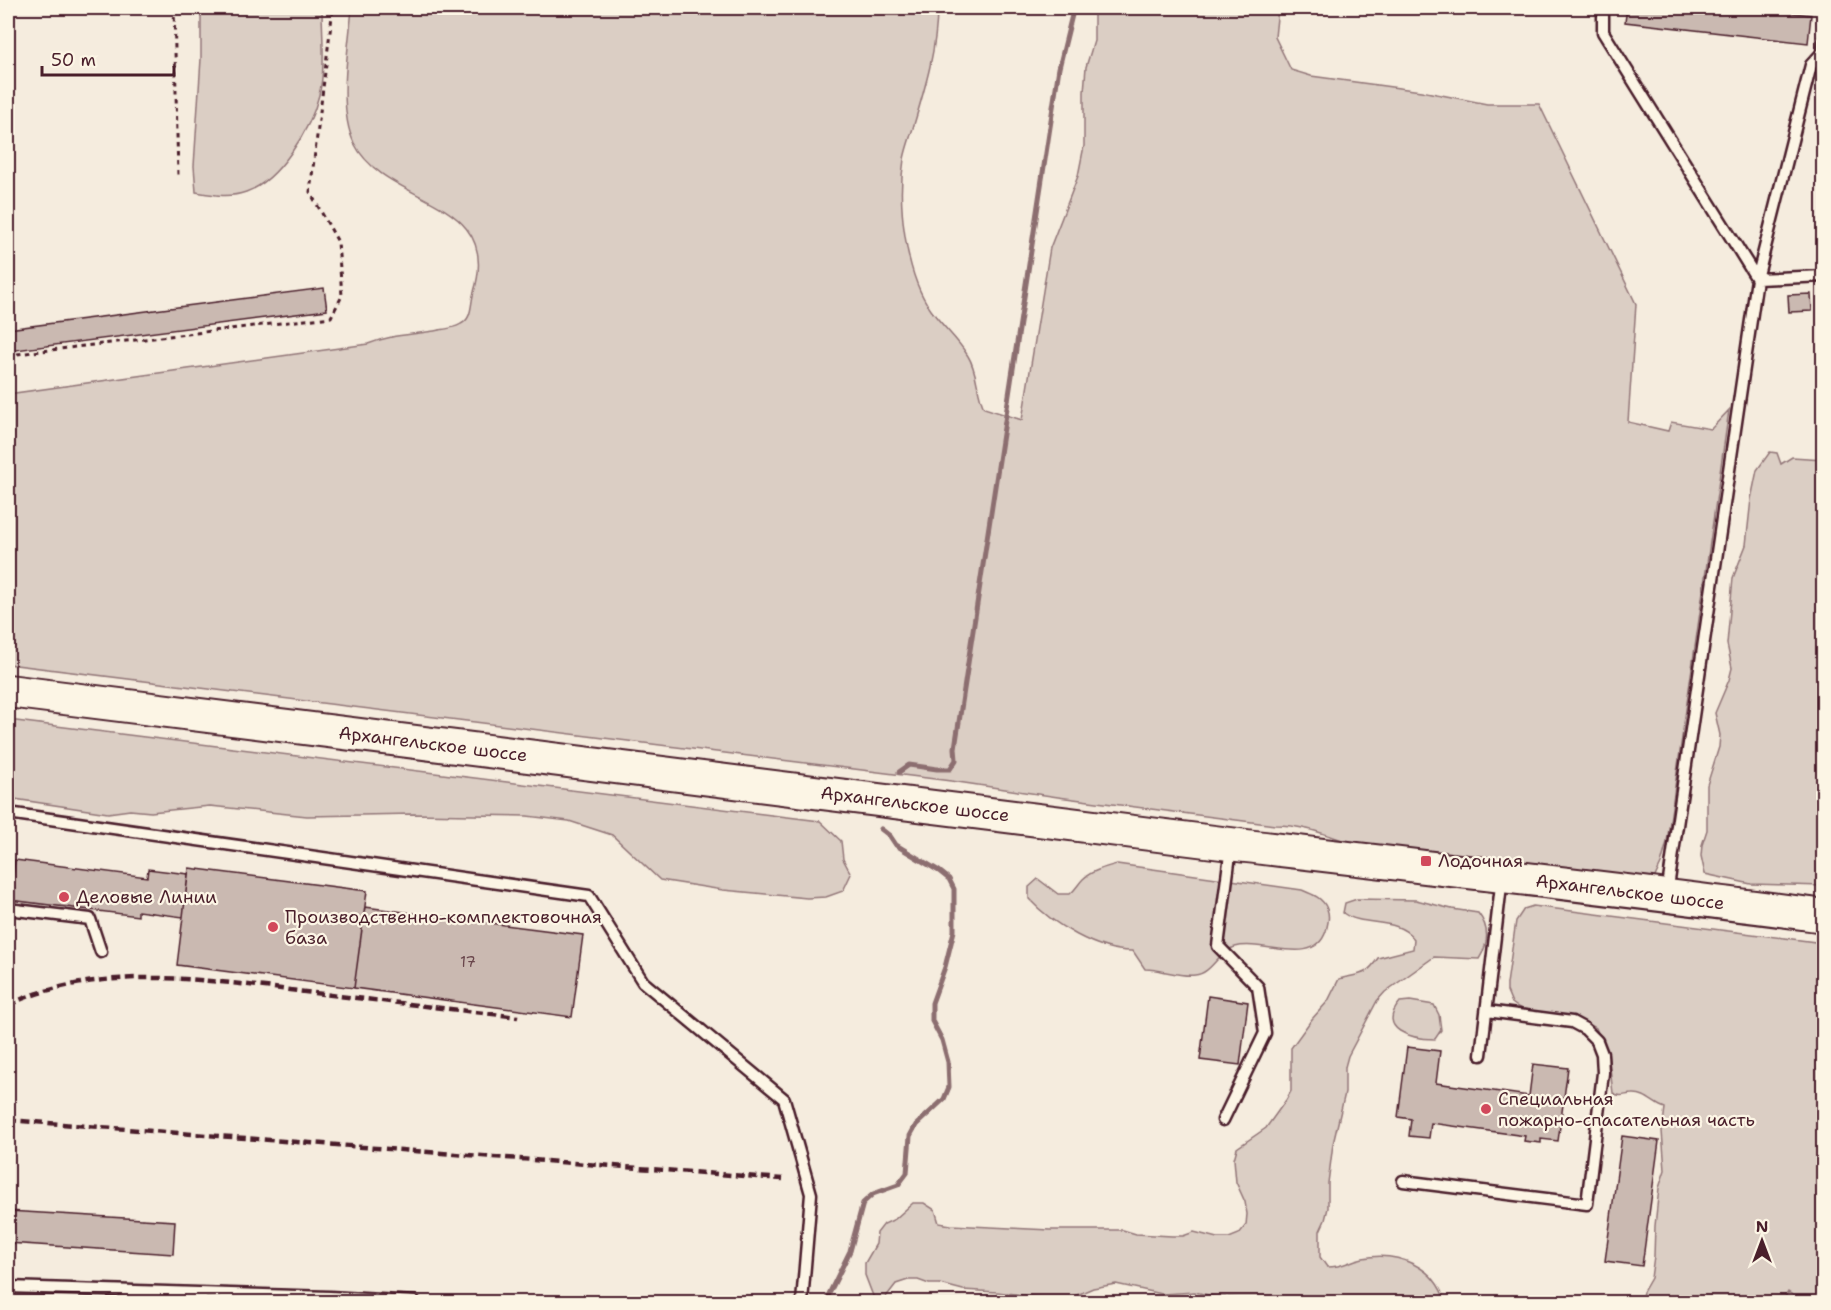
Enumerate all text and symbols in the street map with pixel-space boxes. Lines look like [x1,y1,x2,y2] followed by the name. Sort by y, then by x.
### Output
[42,39,174,77] scale bar
[51,48,96,72] text: 50 m
[337,721,529,767] street label: Архангельское шоссе
[819,781,1011,827] street label: Архангельское шоссе
[1438,849,1523,873] place label: Лодочная
[1419,854,1433,868] marker: Лодочная
[1534,869,1726,915] street label: Архангельское шоссе
[76,885,217,909] place label: Деловые Линии
[57,890,71,904] marker: Деловые Линии
[285,905,602,950] place label: Производственно-комплектовочная база
[266,920,280,934] marker: Производственно-комплектовочная база
[460,952,476,972] house number: 17
[1498,1087,1755,1132] place label: Специальная пожарно-спасательная часть
[1479,1102,1493,1116] marker: Специальная пожарно-спасательная часть
[1732,1211,1792,1271] north arrow
[1756,1216,1768,1237] text: N

